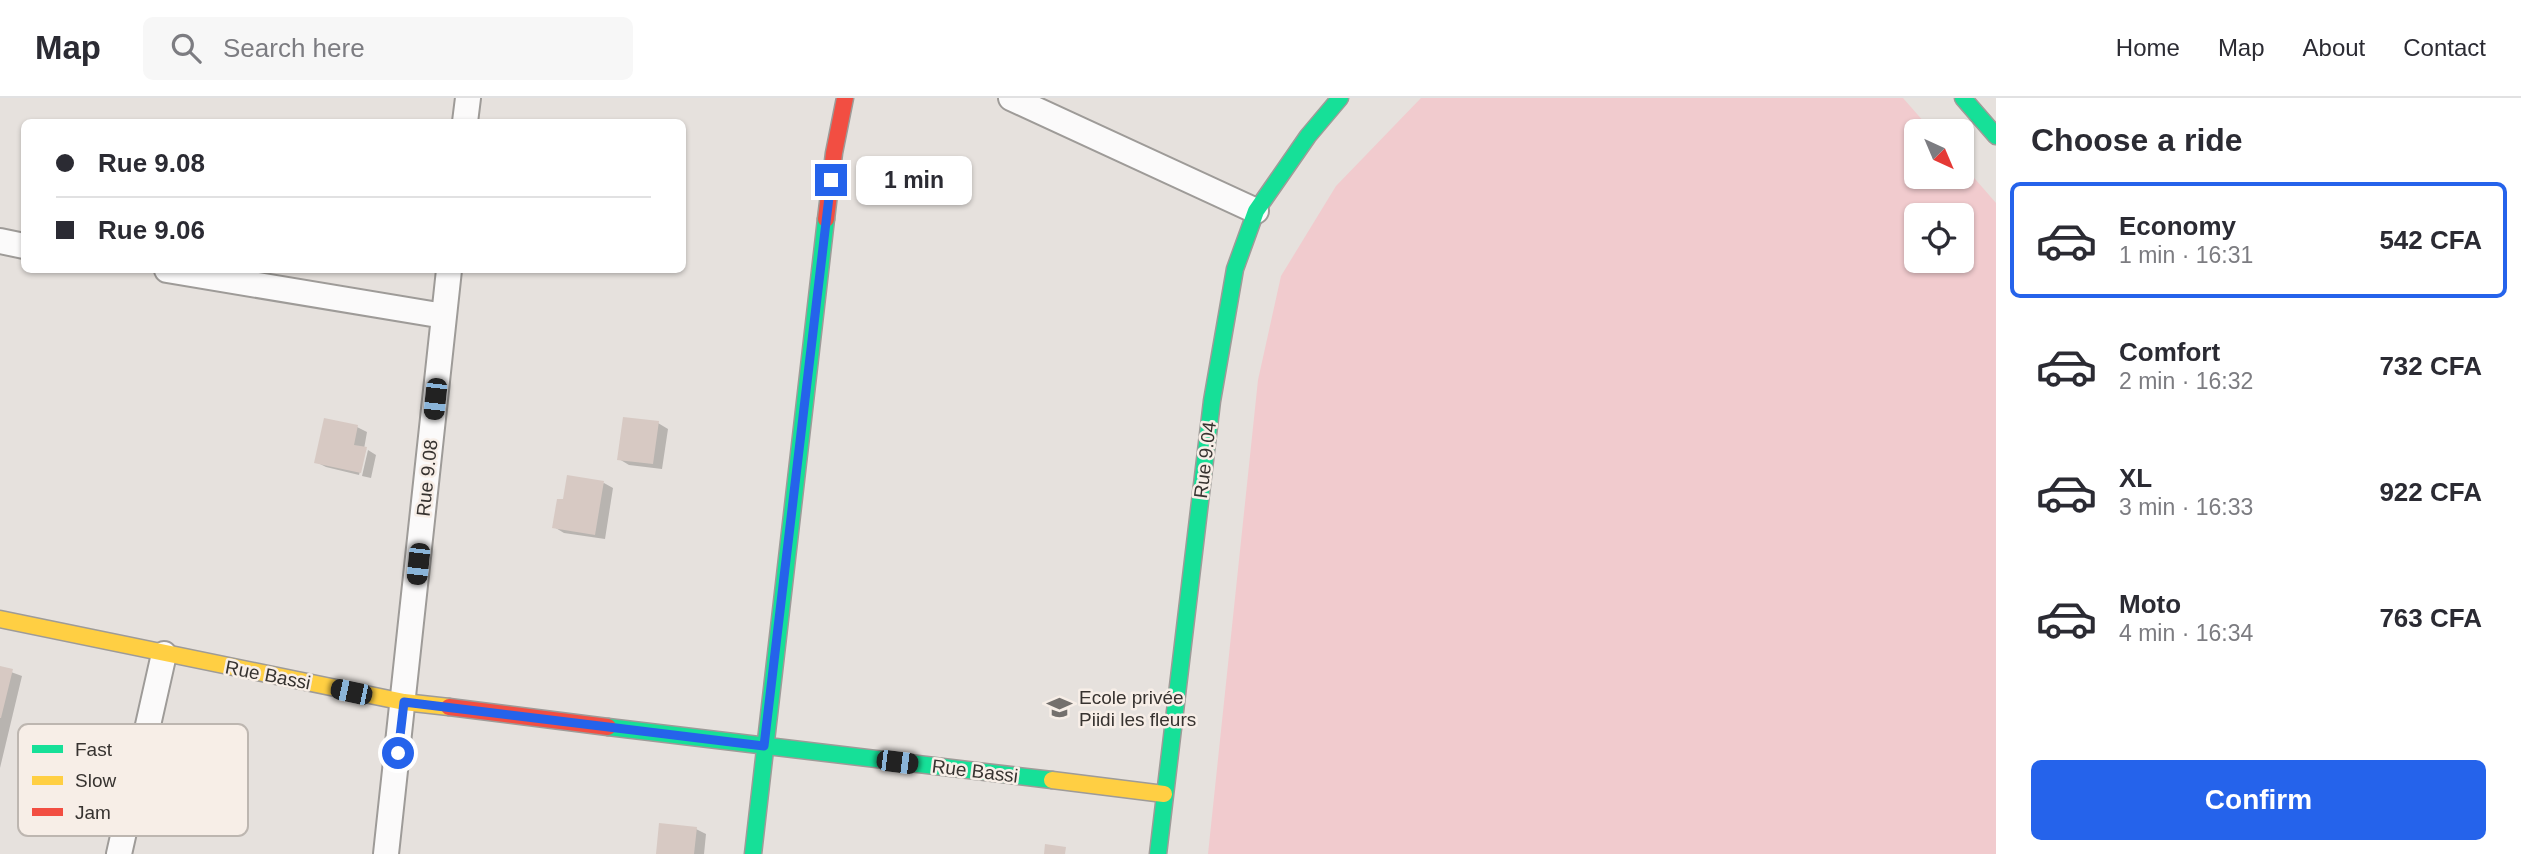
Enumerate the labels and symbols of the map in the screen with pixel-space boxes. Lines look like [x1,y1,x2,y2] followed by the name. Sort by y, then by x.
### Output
[1904,119,1974,189] north arrow
[856,155,971,204] callout: 1 min
[815,164,847,196] route end
[423,377,448,421] car
[1190,420,1220,500] street label: Rue 9.04
[413,439,441,517] street label: Rue 9.08
[406,542,431,586] car
[223,656,313,694] street label: Rue Bassi
[329,677,374,707] car
[1079,687,1196,730] place label: Ecole privée Piidi les fleurs
[1045,694,1073,722] school or university icon: Ecole privée Piidi les fleurs
[18,724,248,836] legend
[382,737,414,769] route start
[75,739,113,760] text: Fast
[875,749,920,775] car
[931,755,1019,787] street label: Rue Bassi
[75,770,116,791] text: Slow
[75,802,111,823] text: Jam

